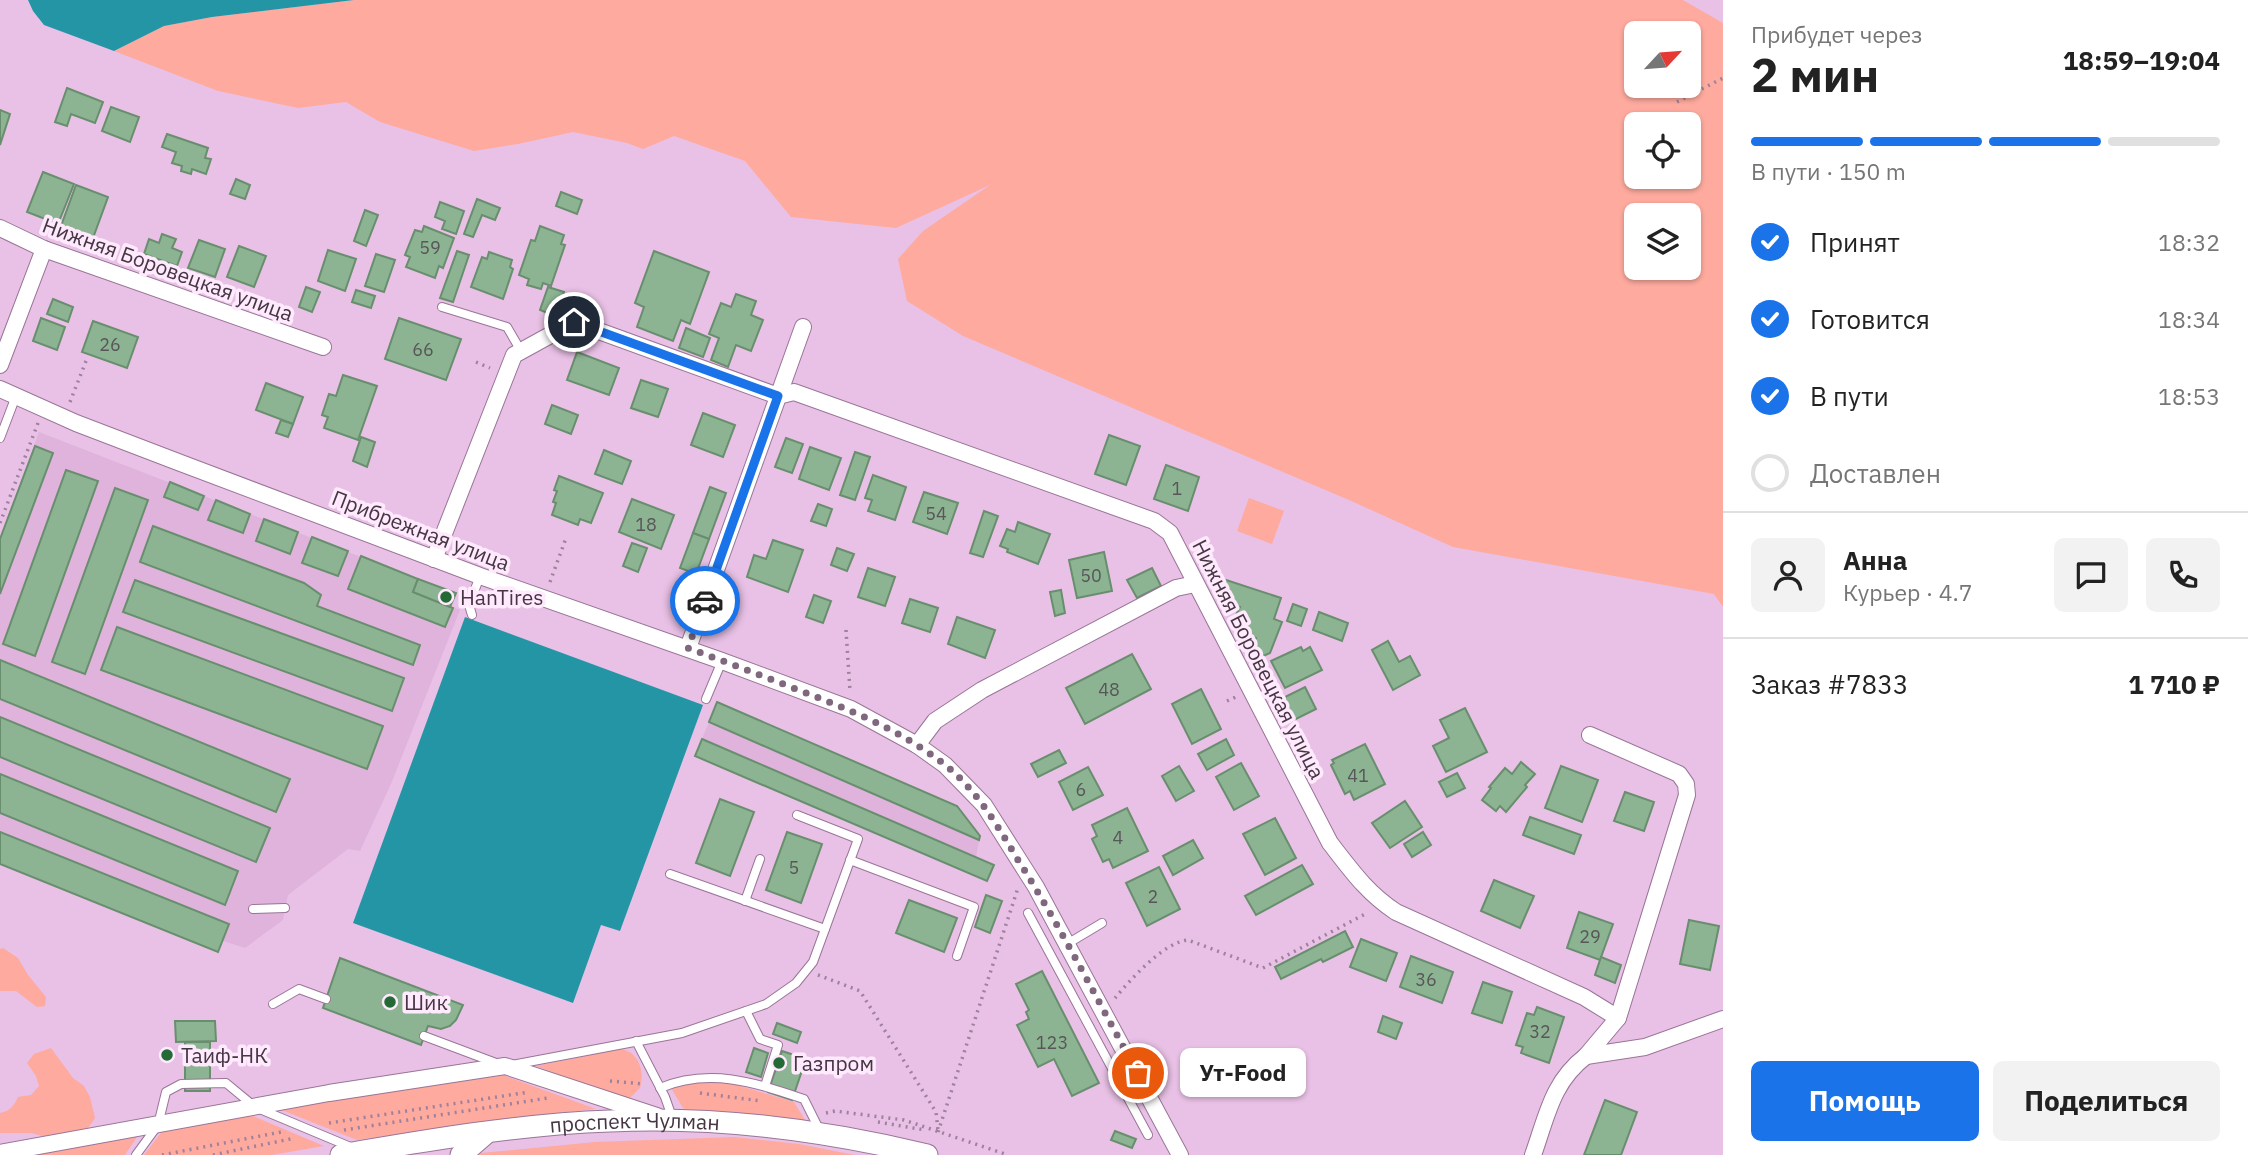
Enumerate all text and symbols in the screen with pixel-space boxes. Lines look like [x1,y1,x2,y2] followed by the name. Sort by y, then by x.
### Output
[1751,19,1923,49] text: Прибудет через
[1624,21,1701,98] north arrow
[1624,21,1701,280] map controls
[2063,43,2220,77] text: 18:59–19:04
[1751,45,1879,105] text: 2 мин
[1624,112,1701,189] button: locate
[1751,156,1906,186] text: В пути · 150 m
[1624,203,1701,280] button: layers
[39,211,297,327] street label: Нижняя Боровецкая улица
[1751,223,1789,261] icon: check
[1810,225,1900,259] text: Принят
[2158,227,2220,257] text: 18:32
[419,236,441,259] house number: 59
[544,292,604,352] pin
[1751,300,1789,338] icon: check
[1810,302,1930,336] text: Готовится
[555,303,593,341] icon: home
[2158,304,2220,334] text: 18:34
[99,333,121,356] house number: 26
[412,338,434,361] house number: 66
[1751,377,1789,415] icon: check
[1810,379,1889,413] text: В пути
[2158,381,2220,411] text: 18:53
[1810,456,1941,490] text: Доставлен
[1172,477,1182,500] house number: 1
[328,483,514,577] street label: Прибрежная улица
[925,502,947,525] house number: 54
[635,513,657,536] house number: 18
[1186,535,1332,783] street label: Нижняя Боровецкая улица
[1751,538,1825,612] button: person
[2054,538,2128,612] button: chat
[2146,538,2220,612] button: phone
[1843,543,1907,577] text: Анна
[1080,564,1102,587] house number: 50
[670,566,740,636] courier
[1843,577,1973,607] text: Курьер · 4.7
[686,582,724,620] icon: car
[460,583,543,611] place label: HanTires
[438,589,454,605] marker: HanTires
[1751,667,1908,701] text: Заказ #7833
[2128,667,2220,701] text: 1 710 ₽
[1098,678,1120,701] house number: 48
[1347,764,1369,787] house number: 41
[1076,778,1086,801] house number: 6
[1113,826,1124,849] house number: 4
[789,856,799,879] house number: 5
[1148,885,1158,908] house number: 2
[1579,925,1601,948] house number: 29
[1415,968,1437,991] house number: 36
[404,988,448,1016] place label: Шик
[382,994,398,1010] marker: Шик
[1529,1020,1551,1043] house number: 32
[1036,1031,1068,1054] house number: 123
[181,1041,268,1069] place label: Таиф-НК
[1108,1043,1168,1103] pin
[159,1047,175,1063] marker: Таиф-НК
[1180,1048,1306,1098] callout: Ут-Food
[793,1049,874,1077] place label: Газпром
[1119,1054,1157,1092] icon: bag
[771,1055,787,1071] marker: Газпром
[1199,1057,1287,1087] text: Ут-Food
[1751,1061,1979,1141] button: Помощь
[1993,1061,2220,1141] button: Поделиться
[548,1106,721,1139] street label: проспект Чулман

